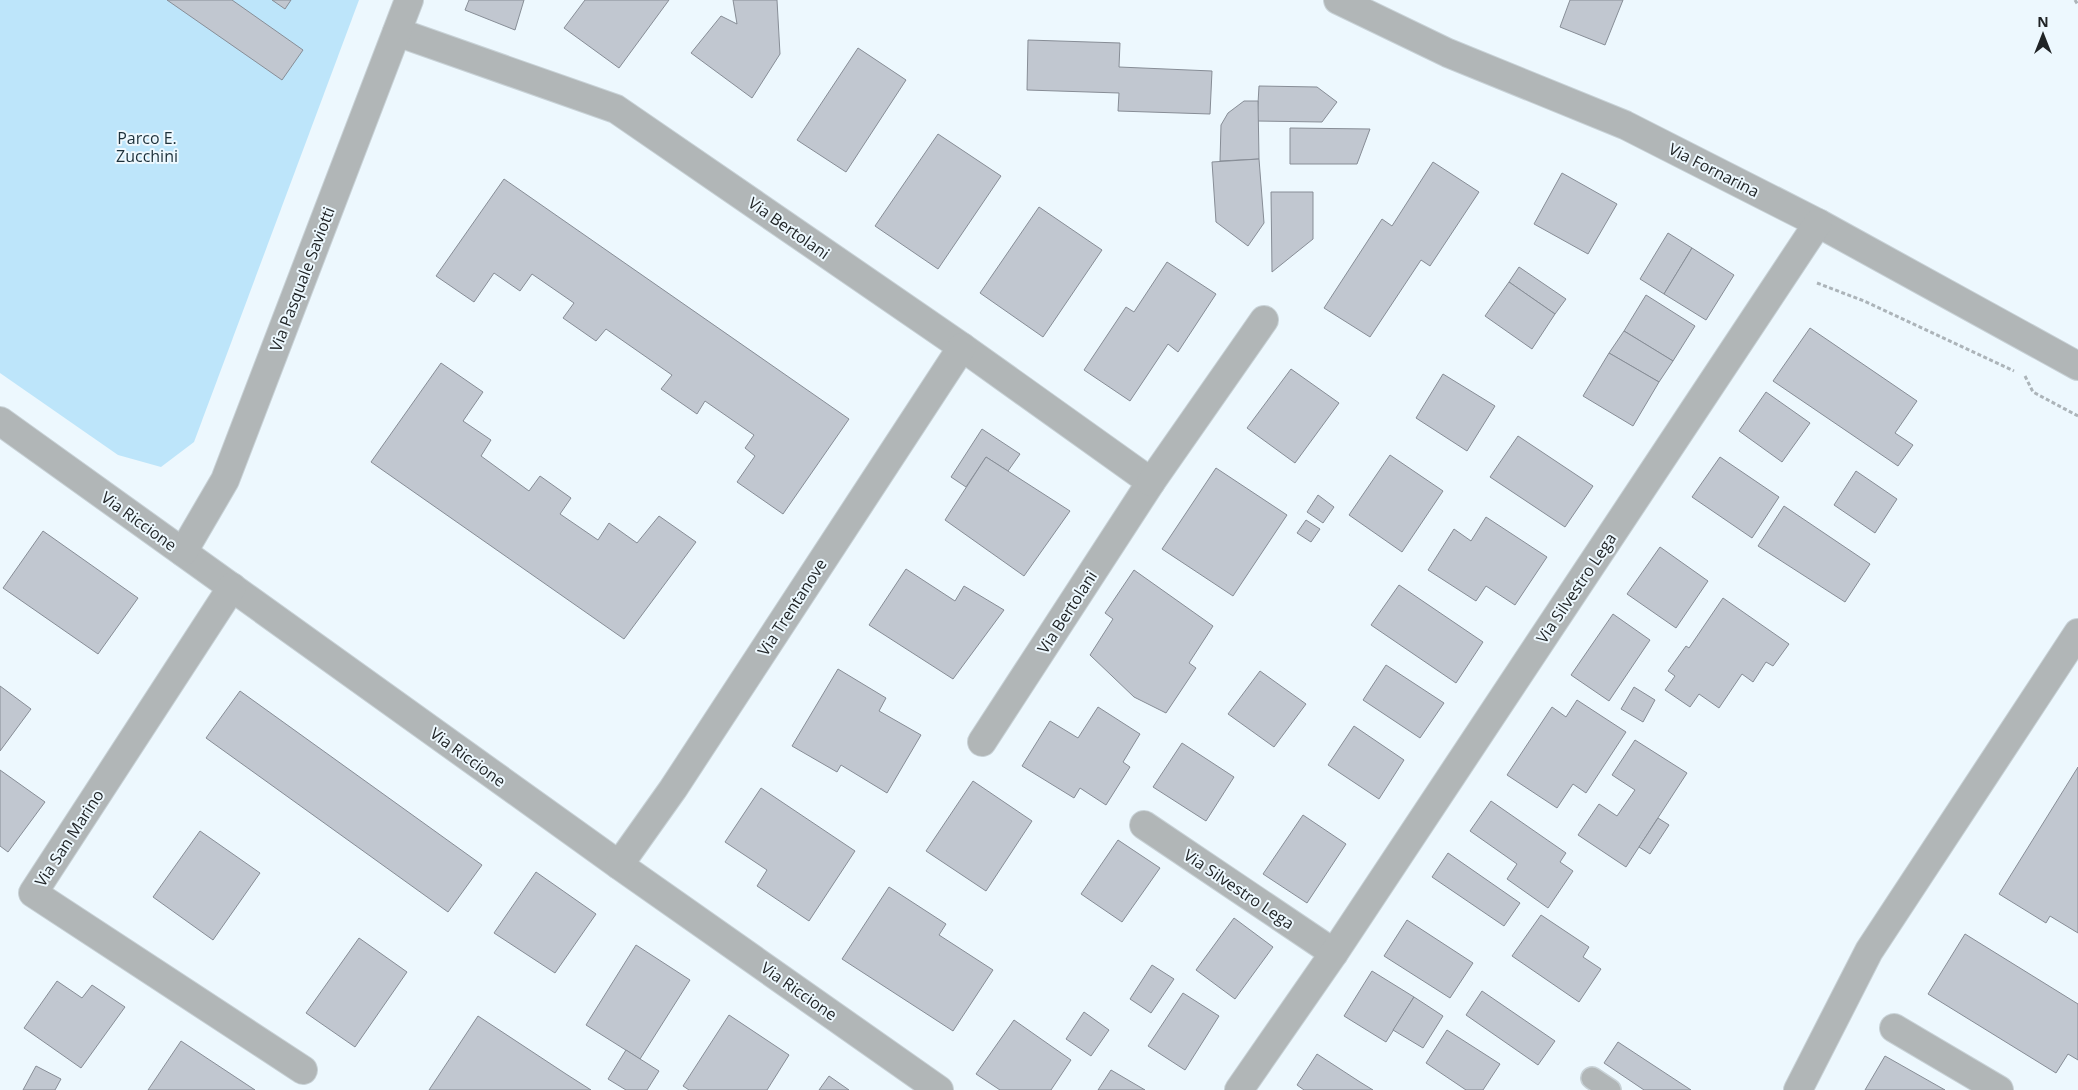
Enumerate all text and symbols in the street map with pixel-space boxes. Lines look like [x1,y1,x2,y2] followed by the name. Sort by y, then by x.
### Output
[2018,10,2068,60] north arrow
[2037,12,2049,31] text: N
[116,127,178,167] park label: Parco E. Zucchini
[1665,138,1763,202] street label: Via Fornarina
[744,192,834,264] street label: Via Bertolani
[264,204,340,354] street label: Via Pasquale Saviotti
[97,486,181,556] street label: Via Riccione
[1531,528,1621,648] street label: Via Silvestro Lega
[752,554,832,660] street label: Via Trentanove
[1032,566,1102,658] street label: Via Bertolani
[426,722,510,792] street label: Via Riccione
[29,785,109,891] street label: Via San Marino
[1179,844,1299,934] street label: Via Silvestro Lega
[757,957,841,1025] street label: Via Riccione

